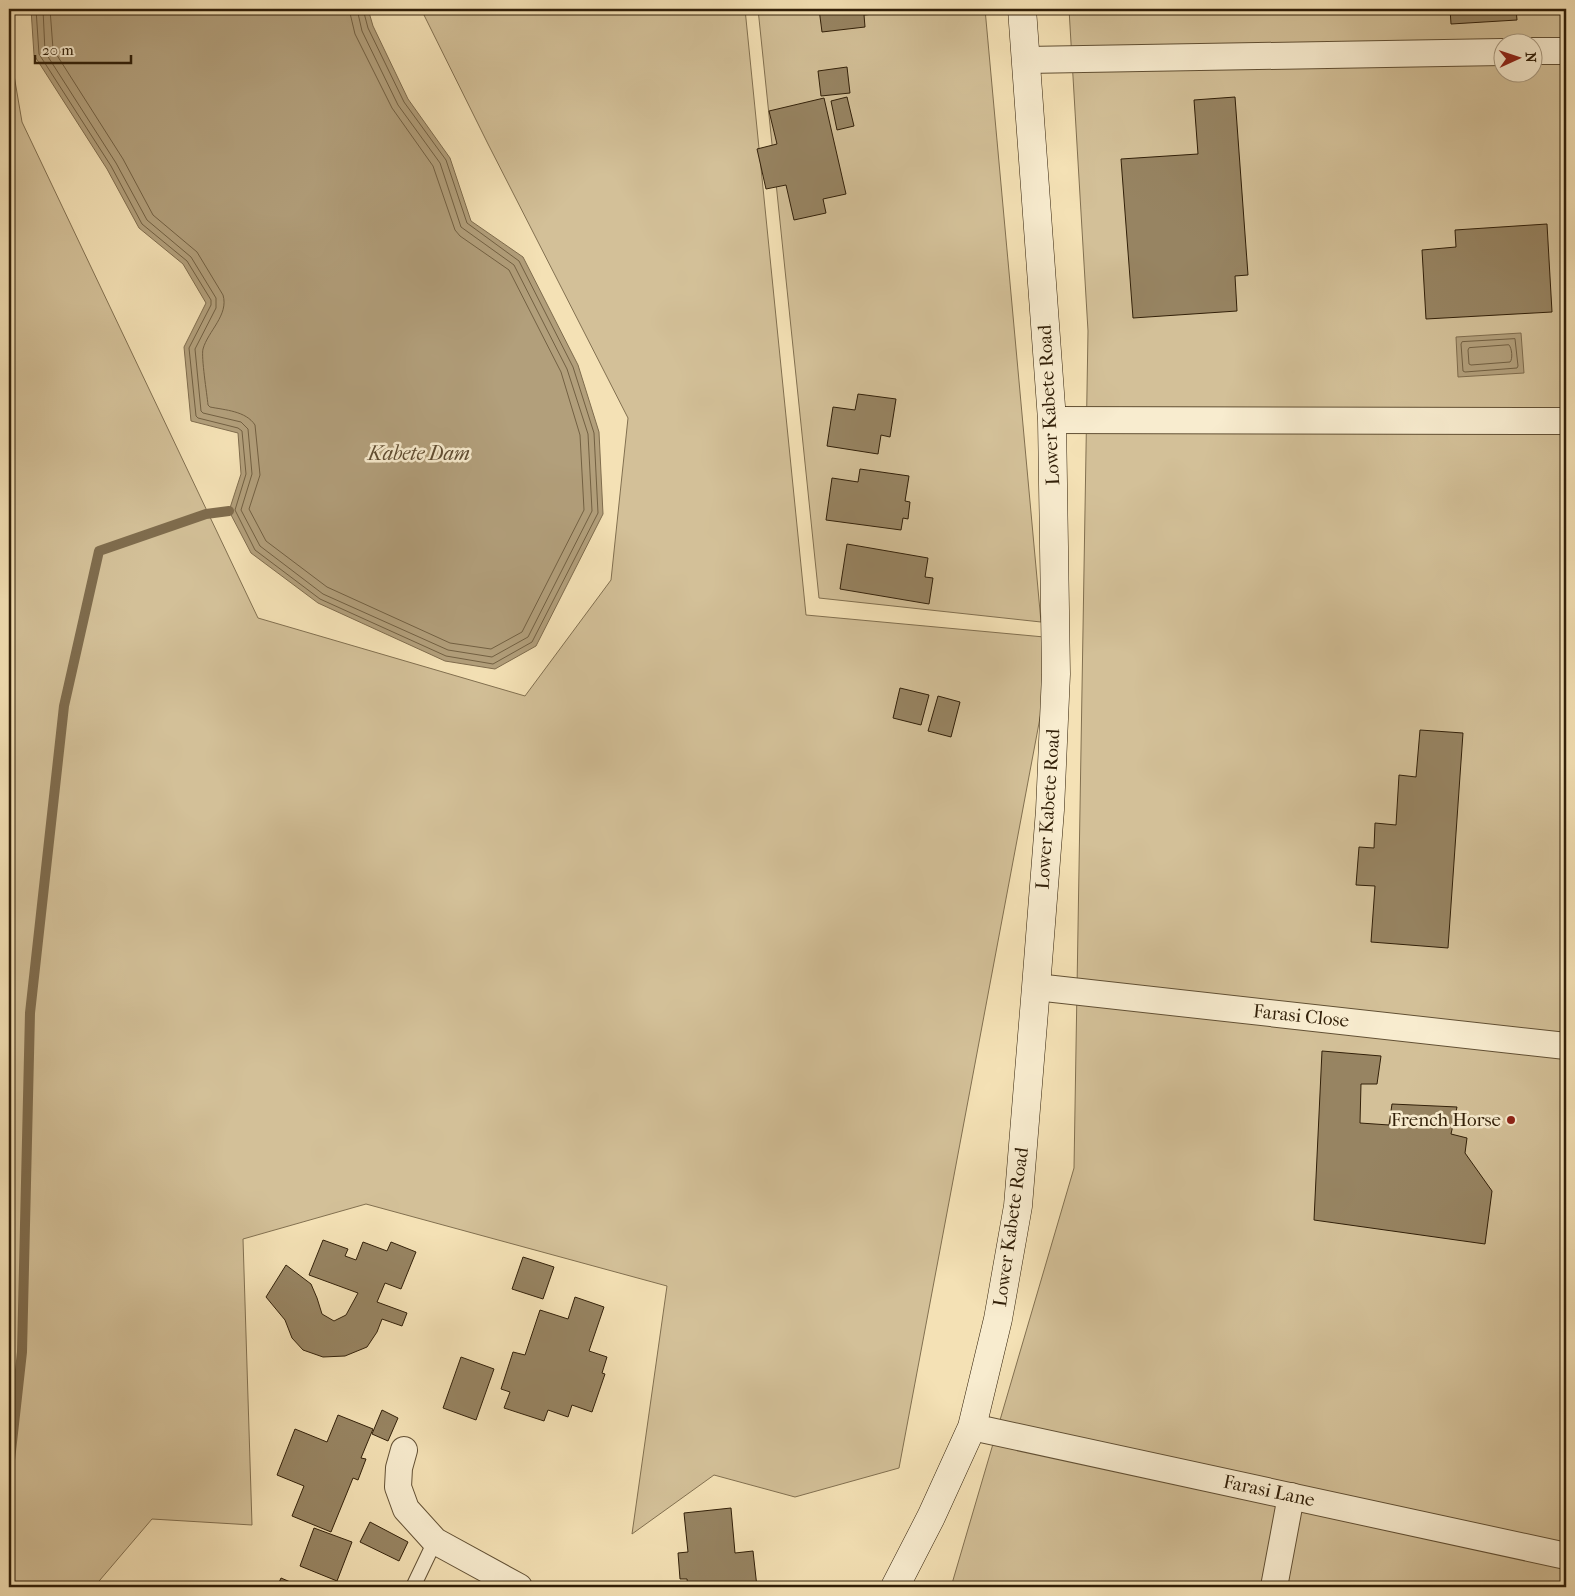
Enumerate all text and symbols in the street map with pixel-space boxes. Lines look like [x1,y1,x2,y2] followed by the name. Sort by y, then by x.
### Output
[35,32,131,64] scale bar
[1492,32,1542,82] north arrow
[42,41,74,59] text: 20 m
[1522,52,1539,63] text: N
[1034,323,1064,486] street label: Lower Kabete Road
[366,442,470,465] water label: Kabete Dam
[1031,727,1065,890] street label: Lower Kabete Road
[1252,1000,1350,1032] street label: Farasi Close
[1391,1109,1501,1131] place label: French Horse
[1505,1114,1517,1126] marker: French Horse
[989,1145,1033,1308] street label: Lower Kabete Road
[1221,1471,1317,1511] street label: Farasi Lane

